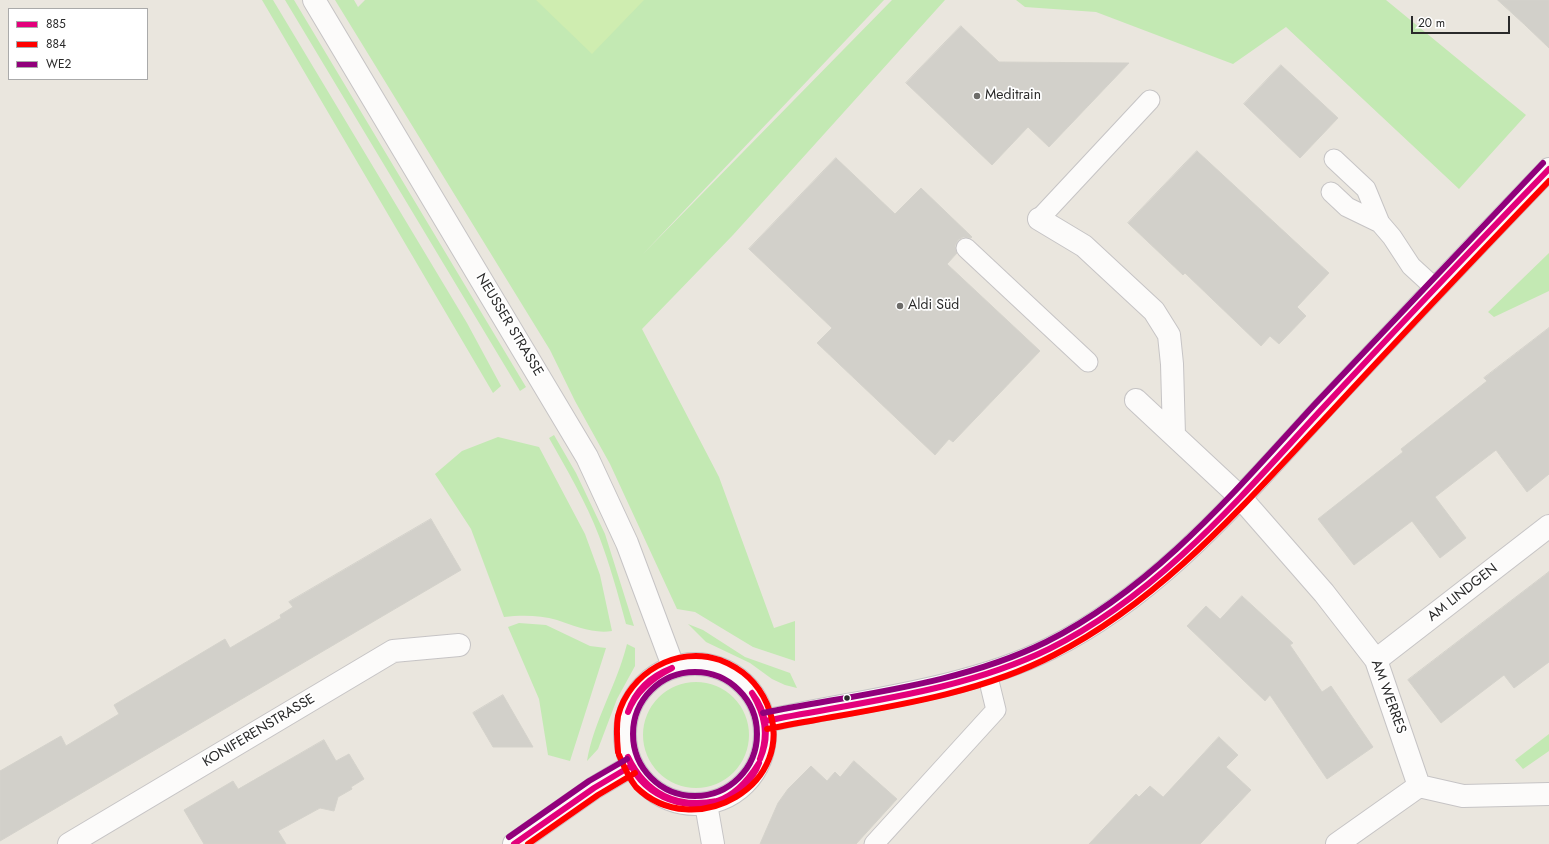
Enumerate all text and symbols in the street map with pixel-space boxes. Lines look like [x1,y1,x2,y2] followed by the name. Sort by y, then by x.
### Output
[8,8,148,80] legend
[1413,8,1512,34] scale bar
[1418,14,1445,32] text: 20 m
[46,15,66,33] text: 885
[46,35,66,53] text: 884
[46,55,71,73] text: WE2
[985,88,1041,104] place label: Meditrain
[972,91,982,101] marker: Meditrain
[472,271,546,379] street label: NEUSSER STRASSE
[908,298,959,314] place label: Aldi Süd
[895,301,905,311] marker: Aldi Süd
[1425,560,1501,626] street label: AM LINDGEN
[1367,658,1409,736] street label: AM WERRES
[200,691,318,771] street label: KONIFERENSTRASSE
[842,693,852,703] unlabelled marker

